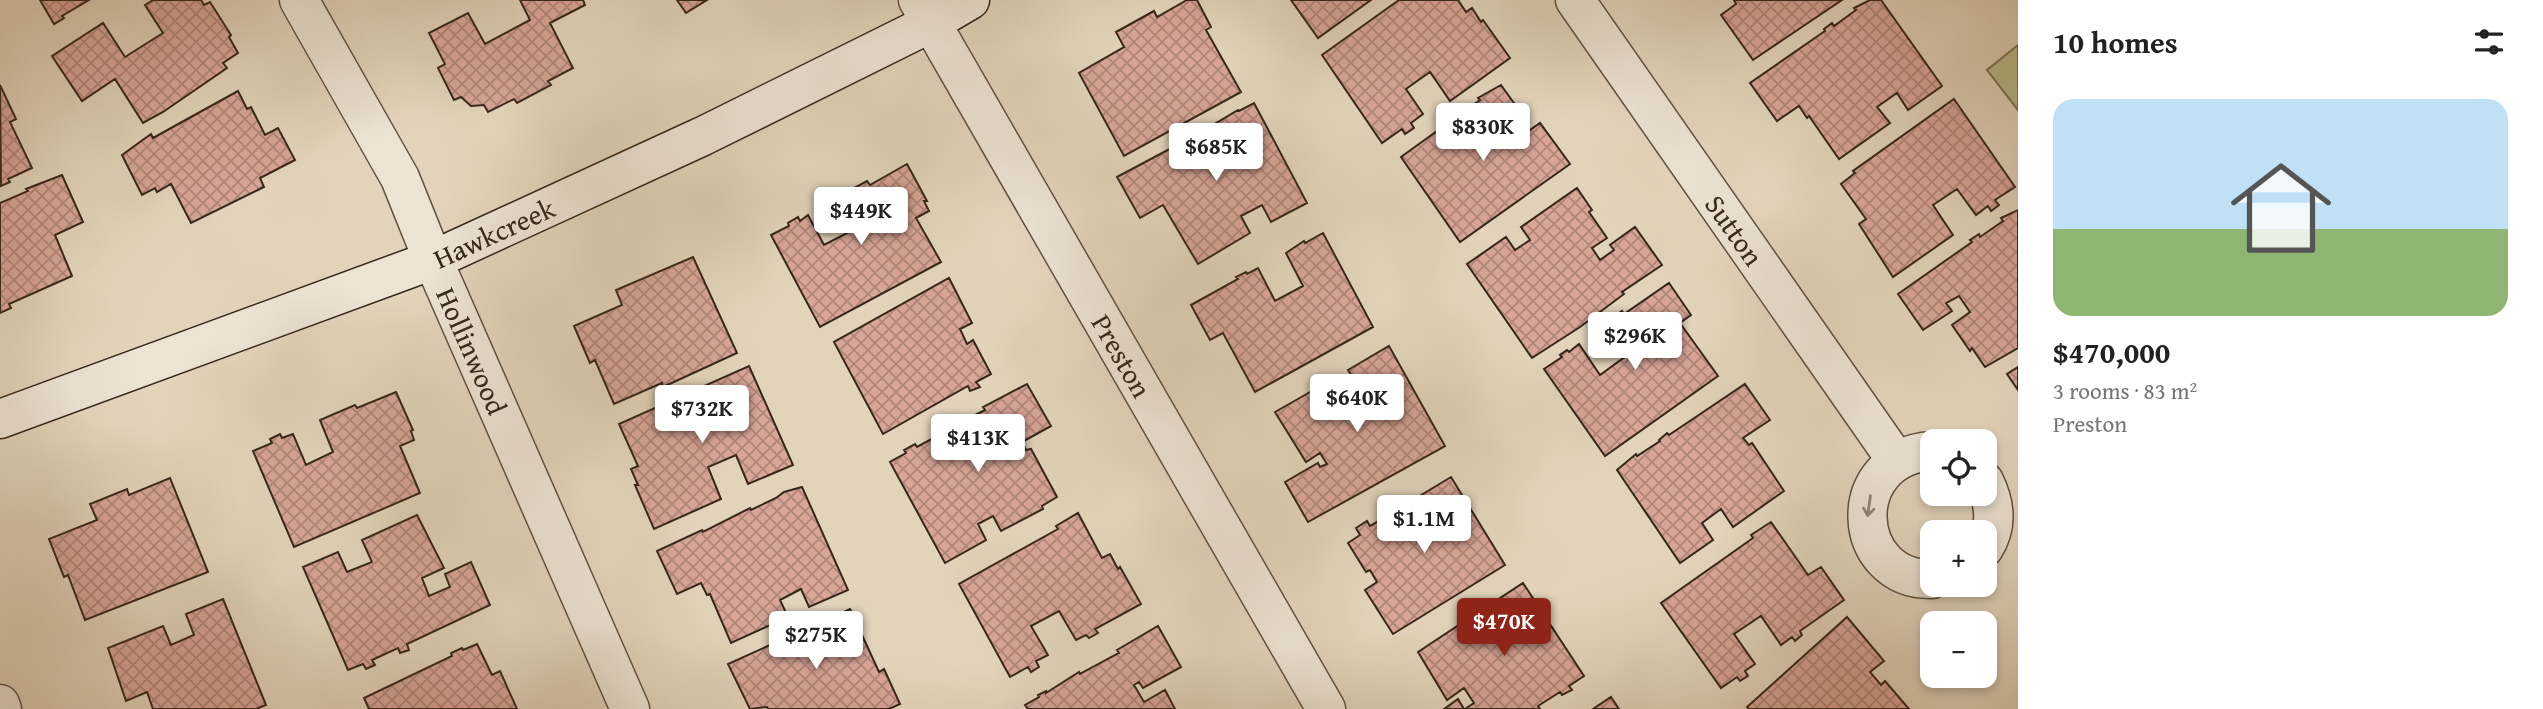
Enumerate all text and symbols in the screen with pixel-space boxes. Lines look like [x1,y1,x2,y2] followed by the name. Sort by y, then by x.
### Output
[2053,20,2178,64] text: 10 homes
[2470,23,2508,61] icon: filters
[1434,104,1532,163] pin: $830K
[1452,109,1514,142] text: $830K
[1167,124,1265,183] pin: $685K
[1185,129,1247,162] text: $685K
[2218,145,2344,271] icon: home
[426,186,562,278] street label: Hawkcreek
[1696,186,1775,274] street label: Sutton
[812,188,910,247] pin: $449K
[830,193,892,226] text: $449K
[427,280,519,421] street label: Hollinwood
[1082,306,1163,405] street label: Preston
[1586,312,1684,372] pin: $296K
[1604,318,1666,351] text: $296K
[2053,330,2170,374] text: $470,000
[1308,374,1406,434] pin: $640K
[2053,374,2197,407] text: 3 rooms · 83 m²
[1326,380,1388,413] text: $640K
[653,386,751,445] pin: $732K
[671,391,733,424] text: $732K
[2053,407,2127,440] text: Preston
[929,414,1027,474] pin: $413K
[947,420,1009,453] text: $413K
[1920,429,1997,688] map controls
[1920,429,1997,506] button: locate
[1862,494,1875,517] one-way arrow
[1375,496,1473,555] pin: $1.1M
[1393,501,1455,534] text: $1.1M
[1920,520,1997,597] button: +
[1455,598,1553,658] pin: $470K
[1473,604,1535,637] text: $470K
[1920,611,1997,688] button: −
[767,612,865,671] pin: $275K
[785,617,847,650] text: $275K

